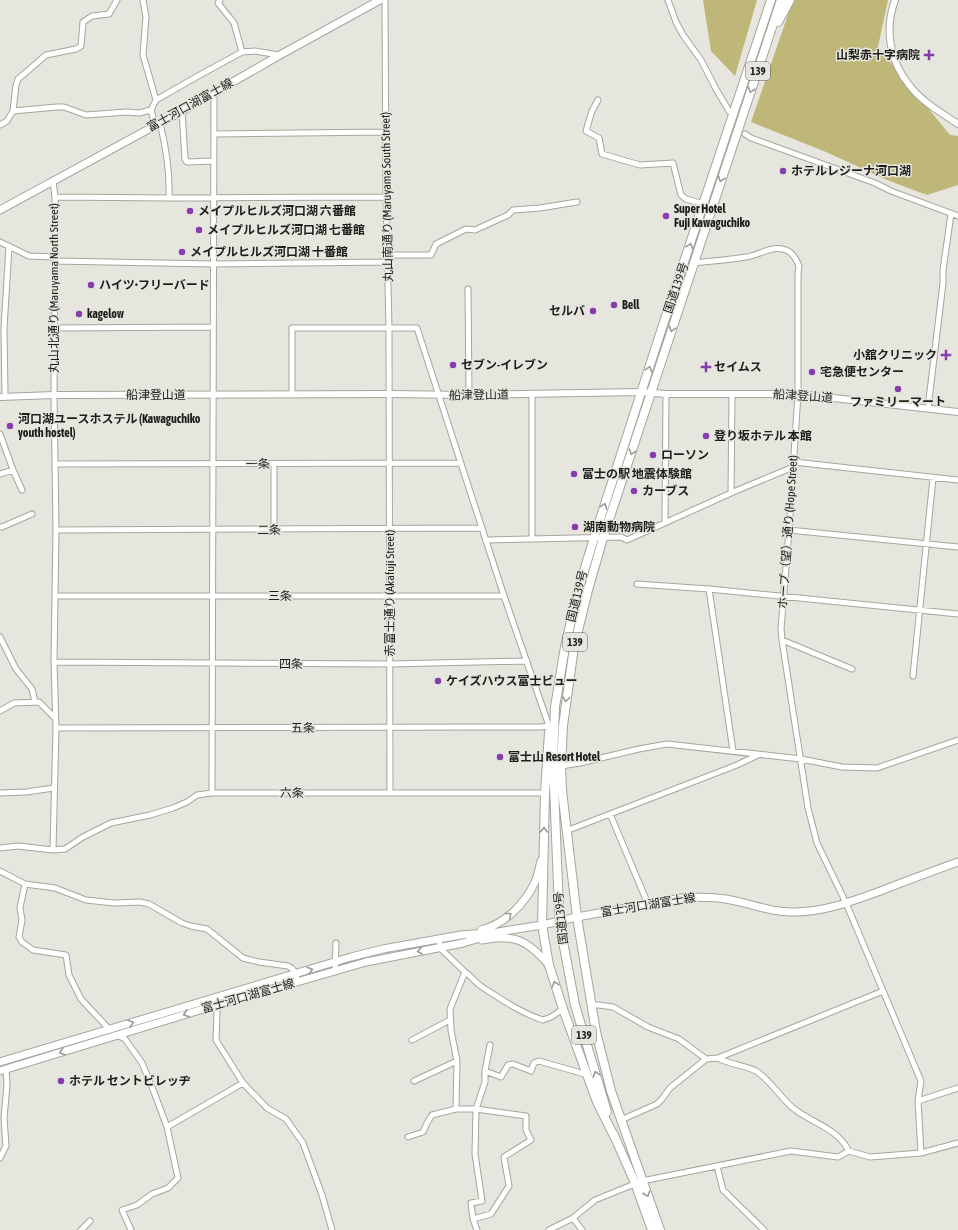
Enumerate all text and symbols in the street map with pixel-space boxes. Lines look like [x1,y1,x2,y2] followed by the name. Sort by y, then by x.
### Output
[836,48,920,62] place label: 山梨赤十字病院
[923,49,935,61] marker: 山梨赤十字病院
[746,62,770,80] road number: 139
[145,76,235,134] street label: 富士河口湖富士線
[747,86,756,93] one-way arrow
[379,112,395,282] street label: 丸山南通り (Maruyama South Street)
[791,164,911,178] place label: ホテルレジーナ河口湖
[778,166,788,176] marker: ホテルレジーナ河口湖
[718,175,726,182] one-way arrow
[674,202,751,230] place label: Super Hotel Fuji Kawaguchiko
[47,203,61,373] street label: 丸山北通り (Maruyama North Street)
[198,204,356,218] place label: メイプルヒルズ河口湖 六番館
[185,206,195,216] marker: メイプルヒルズ河口湖 六番館
[661,211,671,221] marker: Super Hotel Fuji Kawaguchiko
[207,223,365,237] place label: メイプルヒルズ河口湖 七番館
[194,225,204,235] marker: メイプルヒルズ河口湖 七番館
[685,242,694,249] one-way arrow
[190,245,348,259] place label: メイプルヒルズ河口湖 十番館
[177,247,187,257] marker: メイプルヒルズ河口湖 十番館
[661,261,691,315] street label: 国道139号
[99,278,210,292] place label: ハイツ•フリーバード
[86,280,96,290] marker: ハイツ•フリーバード
[622,298,640,312] place label: Bell
[609,300,619,310] marker: Bell
[549,304,585,318] place label: セルバ
[588,306,598,316] marker: セルバ
[87,307,125,321] place label: kagelow
[74,309,84,319] marker: kagelow
[668,325,677,332] one-way arrow
[853,348,937,362] place label: 小舘クリニック
[940,349,952,361] marker: 小舘クリニック
[461,358,548,372] place label: セブン-イレブン
[448,360,458,370] marker: セブン-イレブン
[714,360,762,374] place label: セイムス
[701,362,711,372] marker: セイムス
[820,365,904,379] place label: 宅急便センター
[644,366,653,373] one-way arrow
[807,367,817,377] marker: 宅急便センター
[893,384,903,394] marker: ファミリーマート
[449,387,509,403] street label: 船津登山道
[773,387,833,405] street label: 船津登山道
[126,388,186,402] street label: 船津登山道
[850,395,946,409] place label: ファミリーマート
[18,412,201,440] place label: 河口湖ユースホステル (Kawaguchiko youth hostel)
[5,421,15,431] marker: 河口湖ユースホステル (Kawaguchiko youth hostel)
[714,429,812,443] place label: 登り坂ホテル 本館
[701,431,711,441] marker: 登り坂ホテル 本館
[661,448,709,462] place label: ローソン
[628,449,636,456] one-way arrow
[648,450,658,460] marker: ローソン
[776,454,800,610] street label: ホープ（望）通り (Hope Street)
[246,457,270,471] street label: 一条
[582,467,692,481] place label: 富士の駅 地震体験館
[569,469,579,479] marker: 富士の駅 地震体験館
[642,484,689,498] place label: カーブス
[629,486,639,496] marker: カーブス
[599,502,608,509] one-way arrow
[583,520,655,534] place label: 湖南動物病院
[570,522,580,532] marker: 湖南動物病院
[257,523,281,537] street label: 二条
[383,530,397,656] street label: 赤富士通り (Akafuji Street)
[564,569,590,623] street label: 国道139号
[268,589,292,603] street label: 三条
[563,633,587,651] road number: 139
[279,657,303,671] street label: 四条
[446,674,577,688] place label: ケイズハウス富士ビュー
[433,676,443,686] marker: ケイズハウス富士ビュー
[562,696,571,702] one-way arrow
[291,721,315,735] street label: 五条
[508,750,601,764] place label: 富士山 Resort Hotel
[495,752,505,762] marker: 富士山 Resort Hotel
[280,786,304,800] street label: 六条
[539,827,548,833] one-way arrow
[551,891,571,945] street label: 国道139号
[599,891,697,919] street label: 富士河口湖富士線
[505,913,512,920] one-way arrow
[417,946,423,955] one-way arrow
[306,966,313,974] one-way arrow
[200,976,296,1016] street label: 富士河口湖富士線
[551,981,560,988] one-way arrow
[183,1009,190,1018] one-way arrow
[128,1019,135,1027] one-way arrow
[572,1026,596,1044] road number: 139
[58,1047,65,1056] one-way arrow
[592,1071,601,1078] one-way arrow
[69,1074,191,1088] place label: ホテル セントビレッヂ
[56,1076,66,1086] marker: ホテル セントビレッヂ
[642,1190,651,1197] one-way arrow

